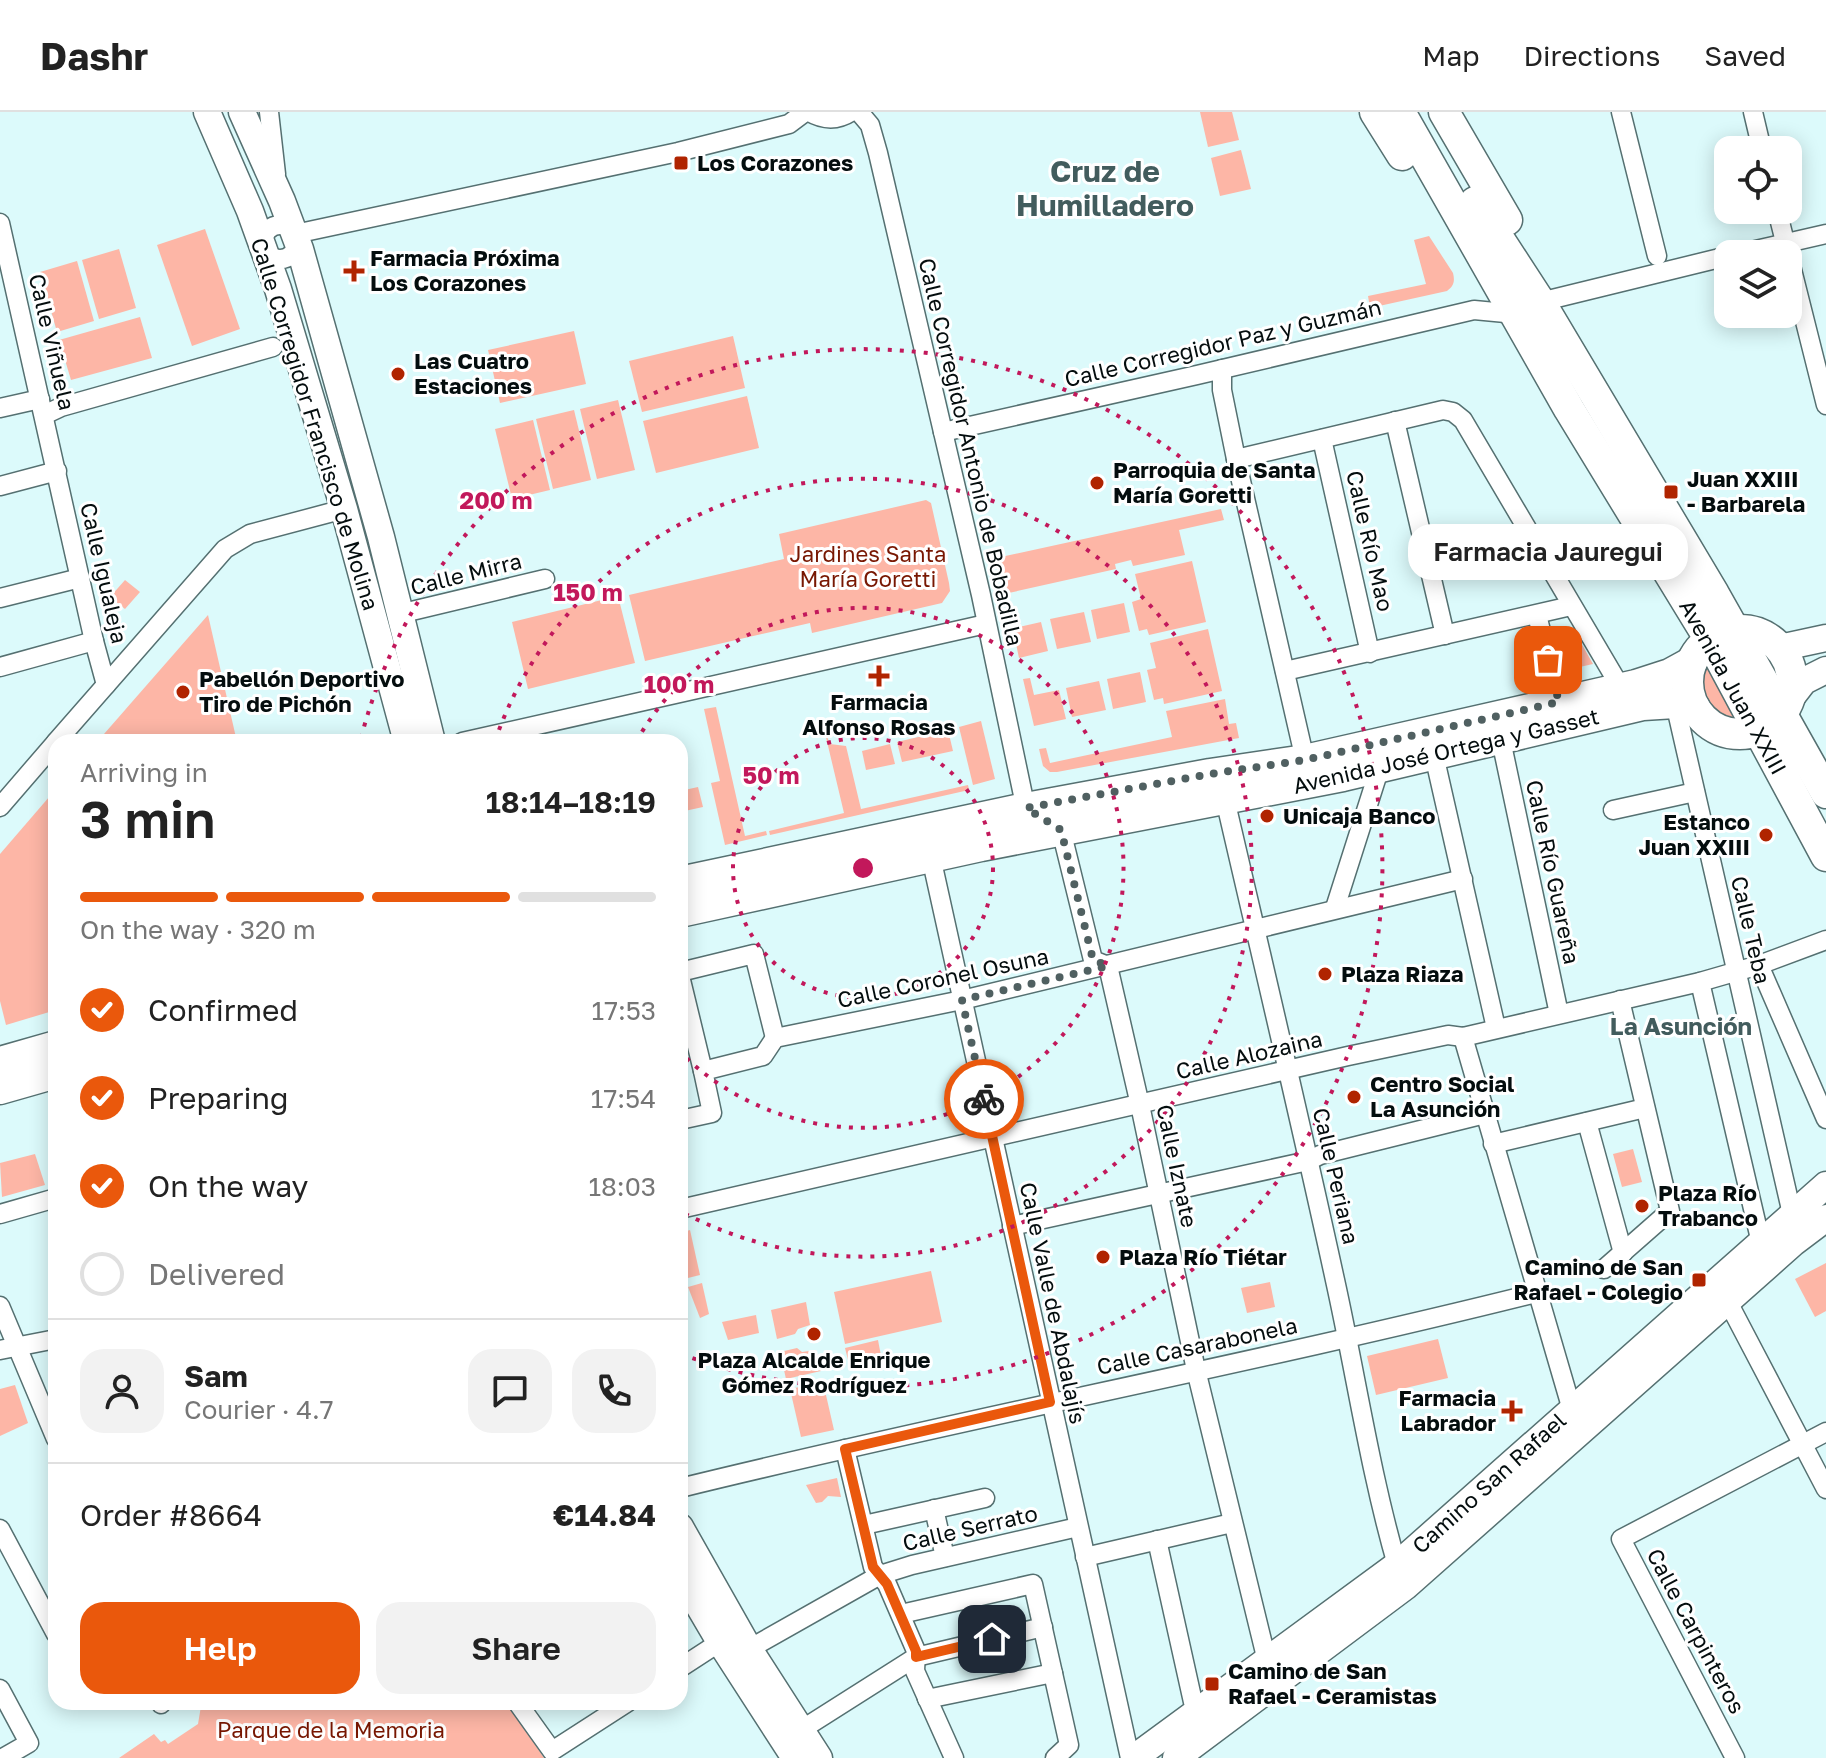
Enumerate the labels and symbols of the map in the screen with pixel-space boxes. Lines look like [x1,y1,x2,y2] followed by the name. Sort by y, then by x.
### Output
[697,149,853,176] place label: Los Corazones
[1016,153,1194,223] district label: Cruz de Humilladero
[672,154,690,172] marker: Los Corazones
[246,234,385,613] street label: Calle Corregidor Francisco de Molina
[370,244,559,296] place label: Farmacia Próxima Los Corazones
[914,255,1029,649] street label: Calle Corregidor Antonio de Bobadilla
[345,262,363,280] marker: Farmacia Próxima Los Corazones
[24,271,81,413] street label: Calle Viñuela
[1062,293,1384,392] street label: Calle Corregidor Paz y Guzmán
[414,347,532,399] place label: Las Cuatro Estaciones
[389,365,407,383] marker: Las Cuatro Estaciones
[1113,456,1316,508] place label: Parroquia de Santa María Goretti
[1687,465,1805,517] place label: Juan XXIII - Barbarela
[1341,468,1400,614] street label: Calle Río Mao
[1088,474,1106,492] marker: Parroquia de Santa María Goretti
[1662,483,1680,501] marker: Juan XXIII - Barbarela
[460,485,532,514] text: 200 m
[75,500,134,646] street label: Calle Igualeja
[1408,524,1688,580] callout: Farmacia Jauregui
[790,540,946,592] park label: Jardines Santa María Goretti
[407,547,524,600] street label: Calle Mirra
[553,577,623,606] text: 150 m
[1674,595,1793,779] street label: Avenida Juan XXIII
[1514,626,1582,694] pin
[199,665,405,717] place label: Pabellón Deportivo Tiro de Pichón
[870,667,888,685] marker: Farmacia Alfonso Rosas
[644,669,714,698] text: 100 m
[174,683,192,701] marker: Pabellón Deportivo Tiro de Pichón
[802,688,956,740] place label: Farmacia Alfonso Rosas
[1290,702,1602,799] street label: Avenida José Ortega y Gasset
[742,760,800,789] text: 50 m
[1521,777,1586,966] street label: Calle Río Guareña
[1283,802,1436,829] place label: Unicaja Banco
[1258,807,1276,825] marker: Unicaja Banco
[1638,808,1750,860] place label: Estanco Juan XXIII
[1757,826,1775,844] marker: Estanco Juan XXIII
[849,854,877,882] centre of rings
[1726,873,1777,986] street label: Calle Teba
[835,942,1051,1013] street label: Calle Coronel Osuna
[1341,960,1463,987] place label: Plaza Riaza
[1316,965,1334,983] marker: Plaza Riaza
[1610,1011,1752,1040] district label: La Asunción
[1173,1025,1325,1084] street label: Calle Alozaina
[944,1059,1024,1139] courier
[1370,1070,1514,1122] place label: Centro Social La Asunción
[1345,1088,1363,1106] marker: Centro Social La Asunción
[1151,1102,1204,1230] street label: Calle Iznate
[1308,1105,1365,1247] street label: Calle Periana
[1658,1179,1758,1231] place label: Plaza Río Trabanco
[1015,1180,1092,1426] street label: Calle Valle de Abdalajís
[1633,1197,1651,1215] marker: Plaza Río Trabanco
[1119,1243,1287,1270] place label: Plaza Río Tiétar
[1094,1248,1112,1266] marker: Plaza Río Tiétar
[1513,1253,1683,1305] place label: Camino de San Rafael - Colegio
[1690,1271,1708,1289] marker: Camino de San Rafael - Colegio
[1094,1311,1300,1380] street label: Calle Casarabonela
[805,1325,823,1343] marker: Plaza Alcalde Enrique Gómez Rodríguez
[698,1346,930,1398] place label: Plaza Alcalde Enrique Gómez Rodríguez
[1399,1384,1496,1436] place label: Farmacia Labrador
[1503,1402,1521,1420] marker: Farmacia Labrador
[1406,1407,1571,1559] street label: Camino San Rafael
[900,1499,1040,1556] street label: Calle Serrato
[1642,1544,1751,1718] street label: Calle Carpinteros
[958,1605,1026,1673] pin
[1228,1657,1437,1709] place label: Camino de San Rafael - Ceramistas
[1203,1675,1221,1693] marker: Camino de San Rafael - Ceramistas
[217,1716,445,1743] park label: Parque de la Memoria

